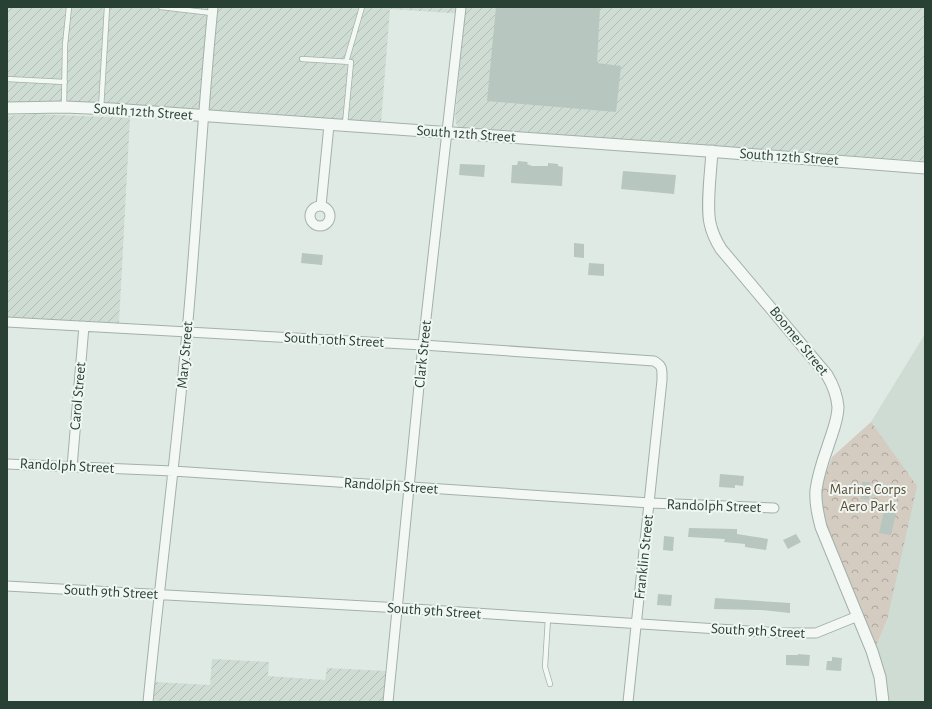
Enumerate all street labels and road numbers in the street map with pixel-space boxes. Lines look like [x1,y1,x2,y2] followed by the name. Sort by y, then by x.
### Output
[93,101,193,123] street label: South 12th Street
[416,123,516,145] street label: South 12th Street
[739,146,839,168] street label: South 12th Street
[767,304,831,379] street label: Boomer Street
[412,319,434,388] street label: Clark Street
[175,320,195,389] street label: Mary Street
[284,330,385,350] street label: South 10th Street
[68,361,88,431] street label: Carol Street
[19,456,115,476] street label: Randolph Street
[343,475,439,497] street label: Randolph Street
[666,497,762,515] street label: Randolph Street
[632,514,656,600] street label: Franklin Street
[64,582,159,602] street label: South 9th Street
[386,600,482,622] street label: South 9th Street
[711,621,806,641] street label: South 9th Street

